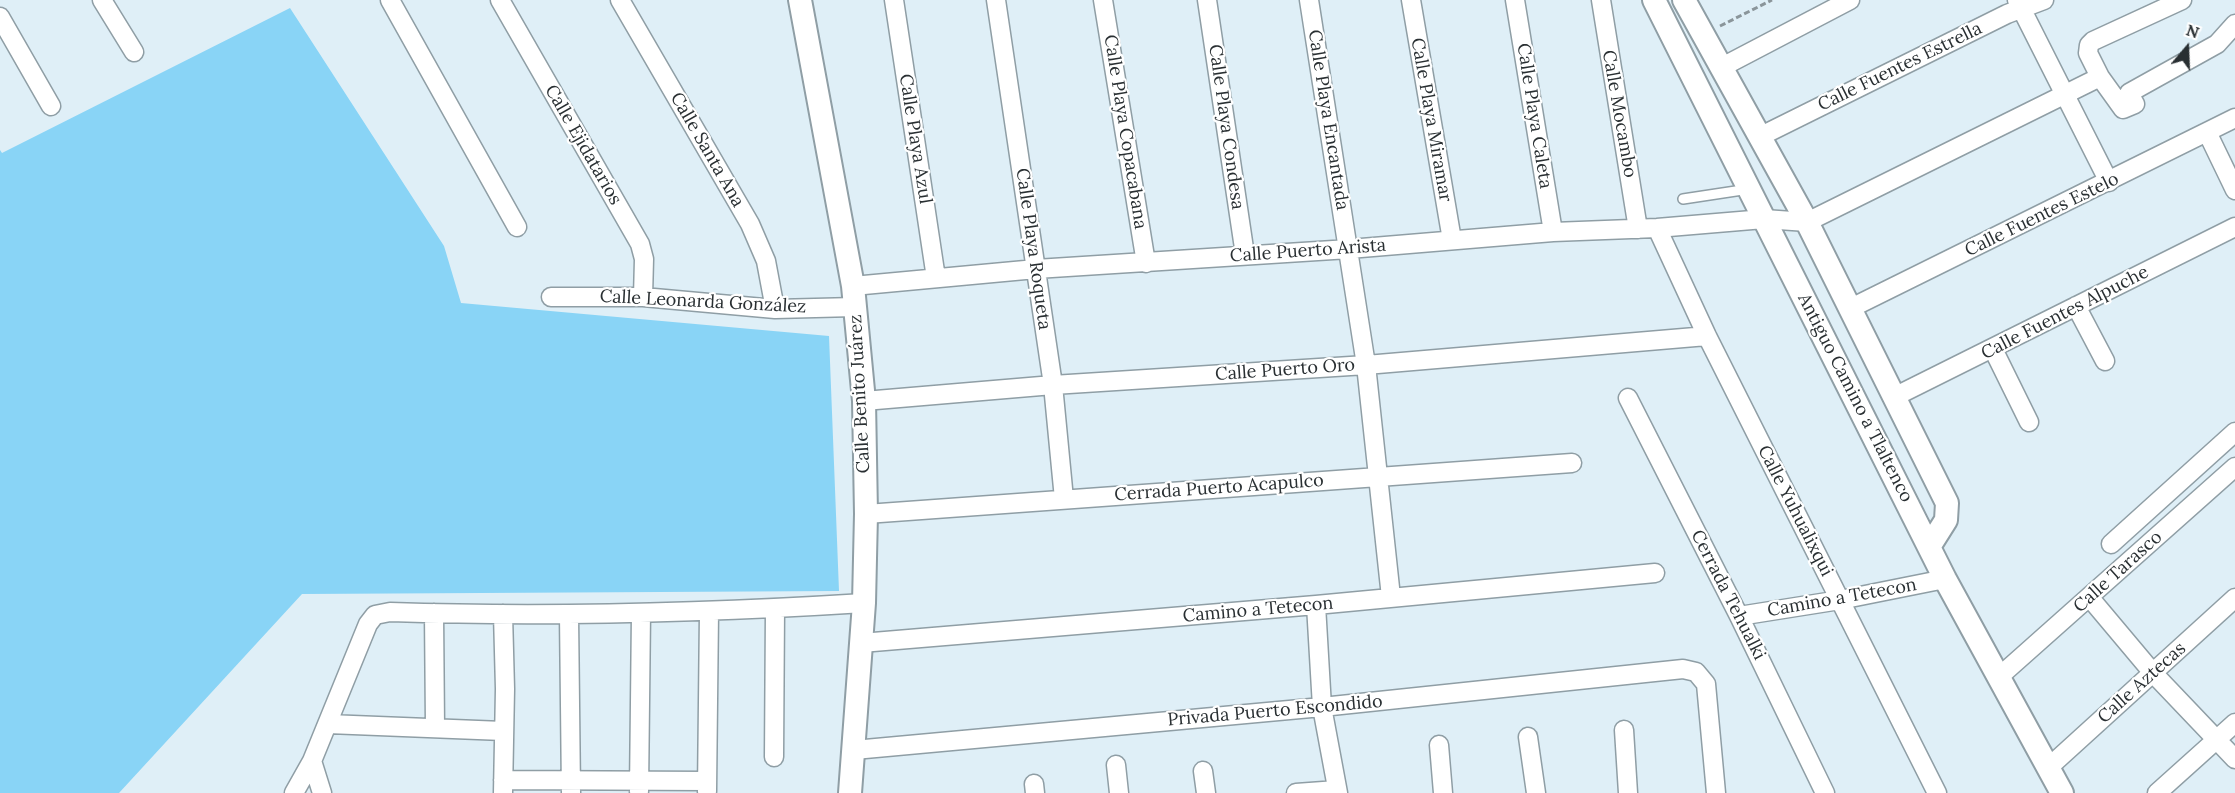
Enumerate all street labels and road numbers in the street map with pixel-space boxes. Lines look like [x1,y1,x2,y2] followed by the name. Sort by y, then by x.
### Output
[1814,18,1986,116] street label: Calle Fuentes Estrella
[1303,28,1353,212] street label: Calle Playa Encantada
[1099,33,1151,231] street label: Calle Playa Copacabana
[1406,36,1456,204] street label: Calle Playa Miramar
[1512,42,1556,190] street label: Calle Playa Caleta
[1204,43,1248,211] street label: Calle Playa Condesa
[1597,49,1641,179] street label: Calle Mocambo
[894,73,936,205] street label: Calle Playa Azul
[540,81,626,209] street label: Calle Ejidatarios
[665,89,749,211] street label: Calle Santa Ana
[1011,167,1055,331] street label: Calle Playa Roqueta
[1962,168,2122,262] street label: Calle Fuentes Estelo
[1229,235,1387,267] street label: Calle Puerto Arista
[1978,261,2152,365] street label: Calle Fuentes Alpuche
[599,286,807,318] street label: Calle Leonarda González
[1793,290,1917,506] street label: Antiguo Camino a Tlaltenco
[845,314,875,474] street label: Calle Benito Juárez
[1214,354,1356,386] street label: Calle Puerto Oro
[1753,442,1837,580] street label: Calle Yuhualixqui
[1114,470,1324,506] street label: Cerrada Puerto Acapulco
[1686,527,1770,663] street label: Cerrada Tehualki
[2069,527,2167,617] street label: Calle Tarasco
[1766,574,1918,622] street label: Camino a Tetecon
[1182,593,1334,627] street label: Camino a Tetecon
[2094,638,2190,728] street label: Calle Aztecas
[1167,691,1383,731] street label: Privada Puerto Escondido

